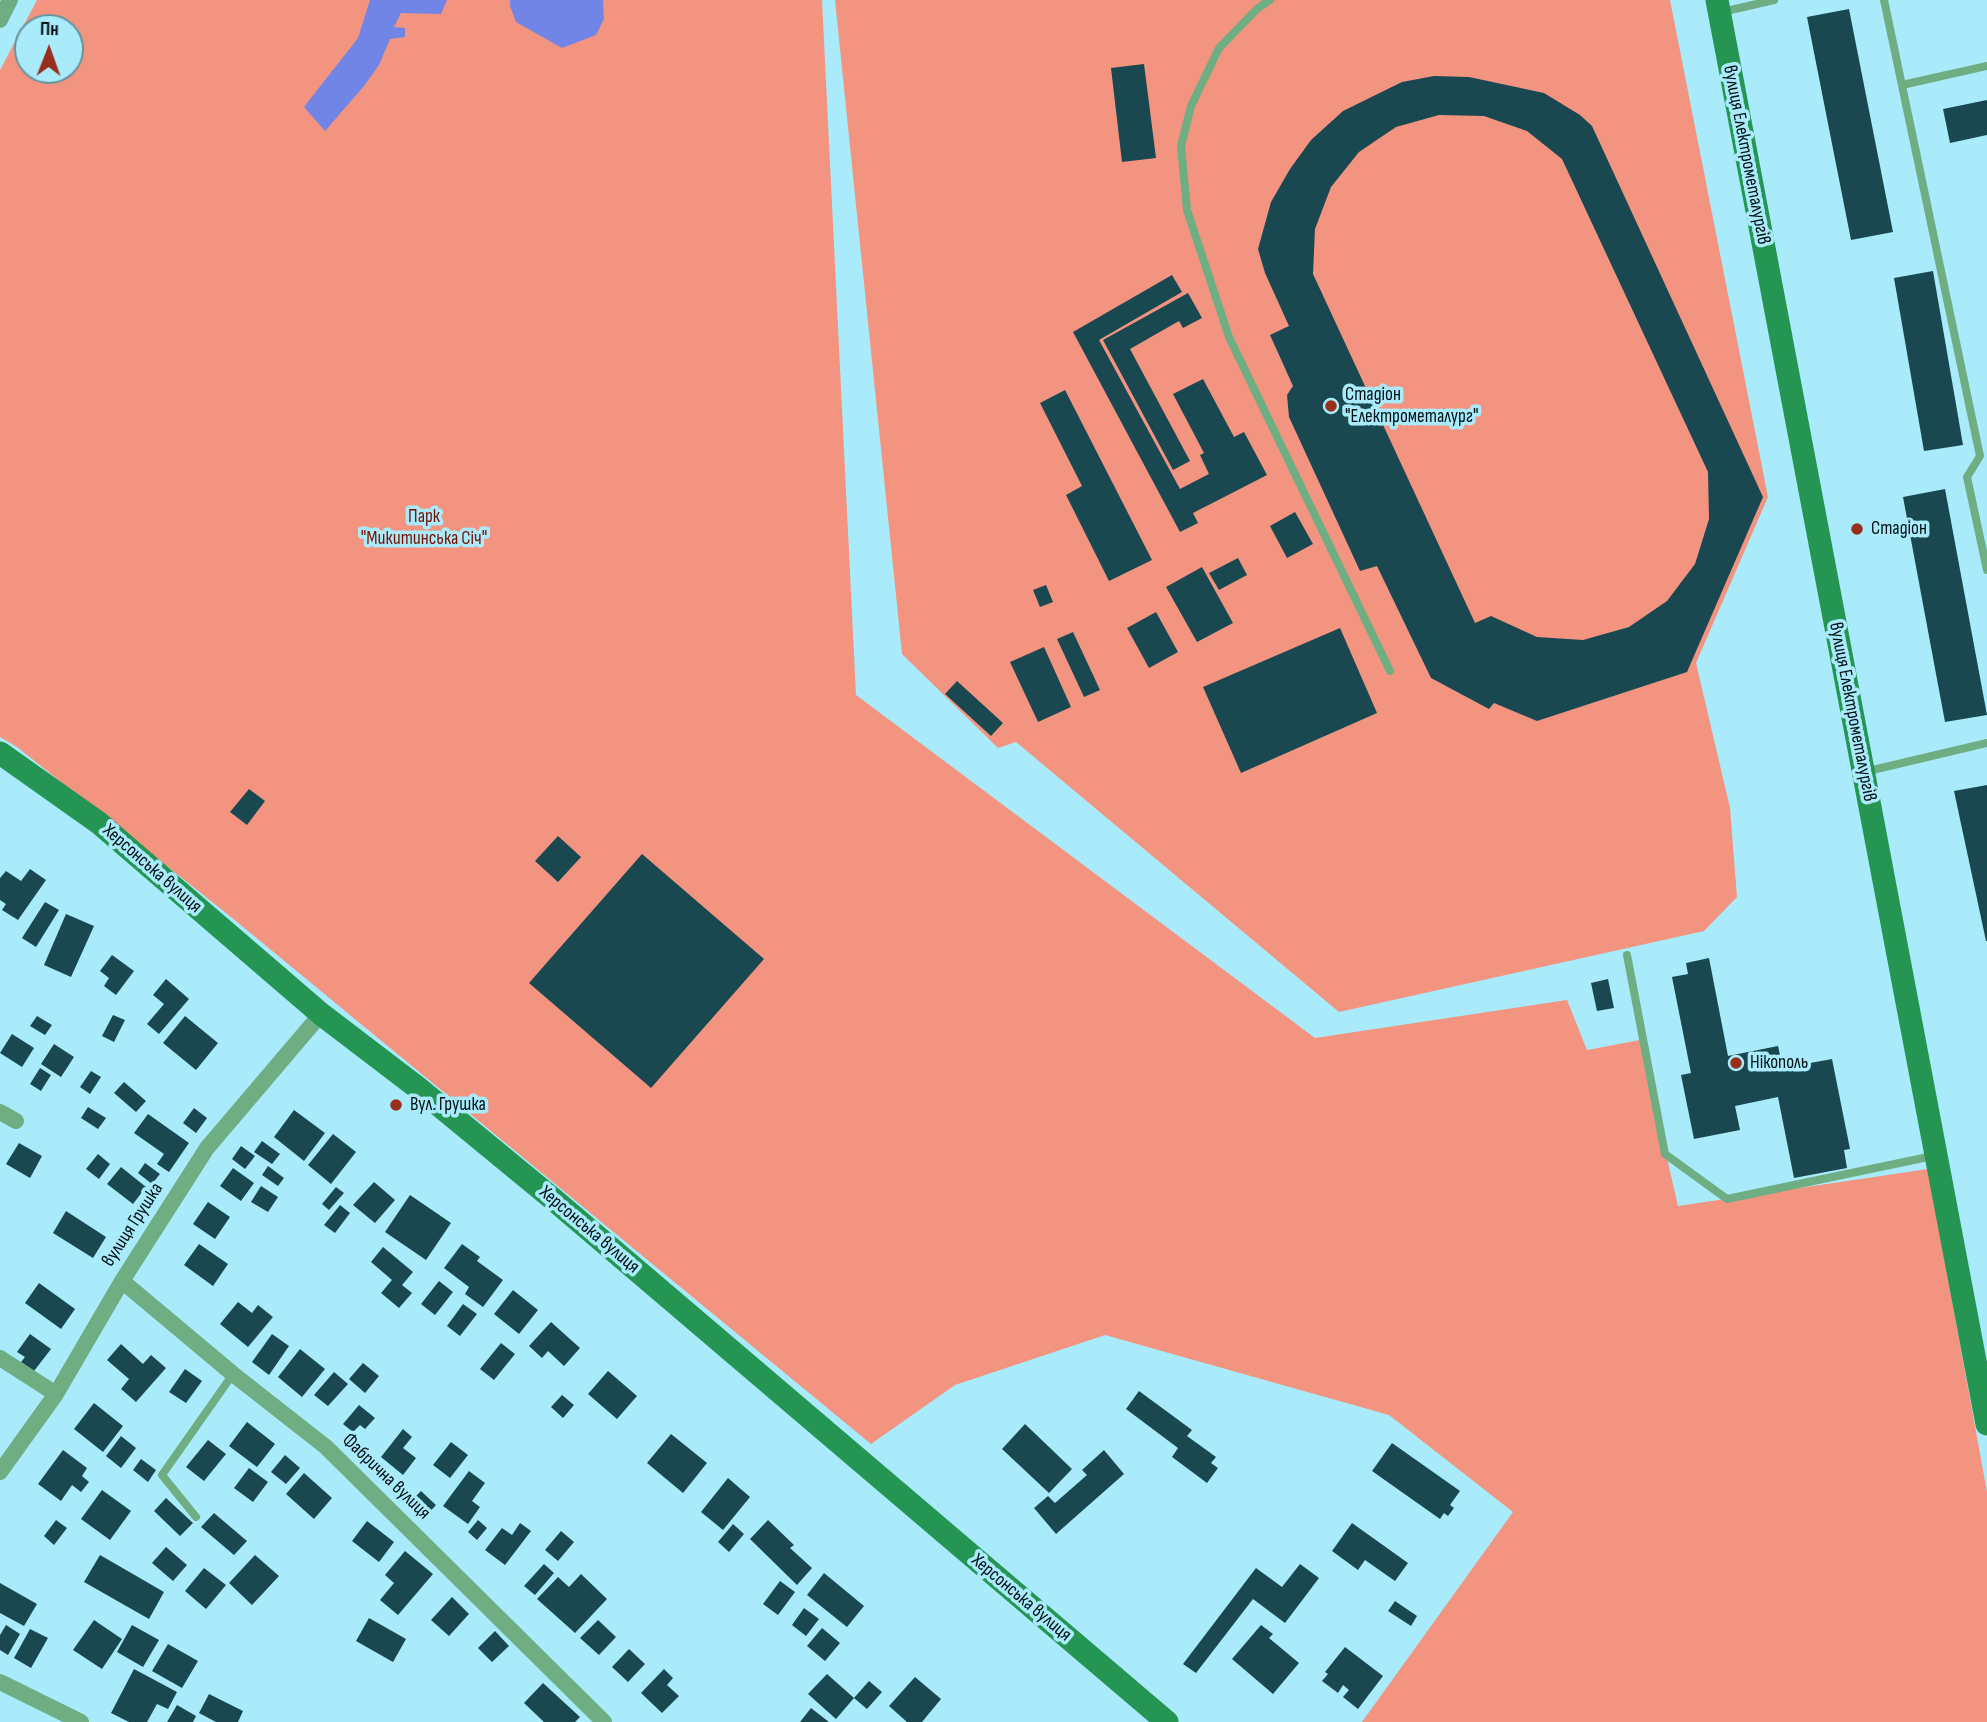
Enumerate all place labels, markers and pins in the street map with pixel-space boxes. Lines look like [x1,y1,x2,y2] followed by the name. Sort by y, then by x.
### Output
[1345,384,1478,428] place label: Стадіон "Електрометалург"
[1323,398,1339,414] marker: Стадіон "Електрометалург"
[1871,518,1927,540] place label: Стадіон
[1849,521,1865,537] marker: Стадіон
[1750,1052,1808,1074] place label: Нікополь
[1728,1055,1744,1071] marker: Нікополь
[410,1094,486,1116] place label: Вул. Грушка
[388,1097,404,1113] marker: Вул. Грушка

